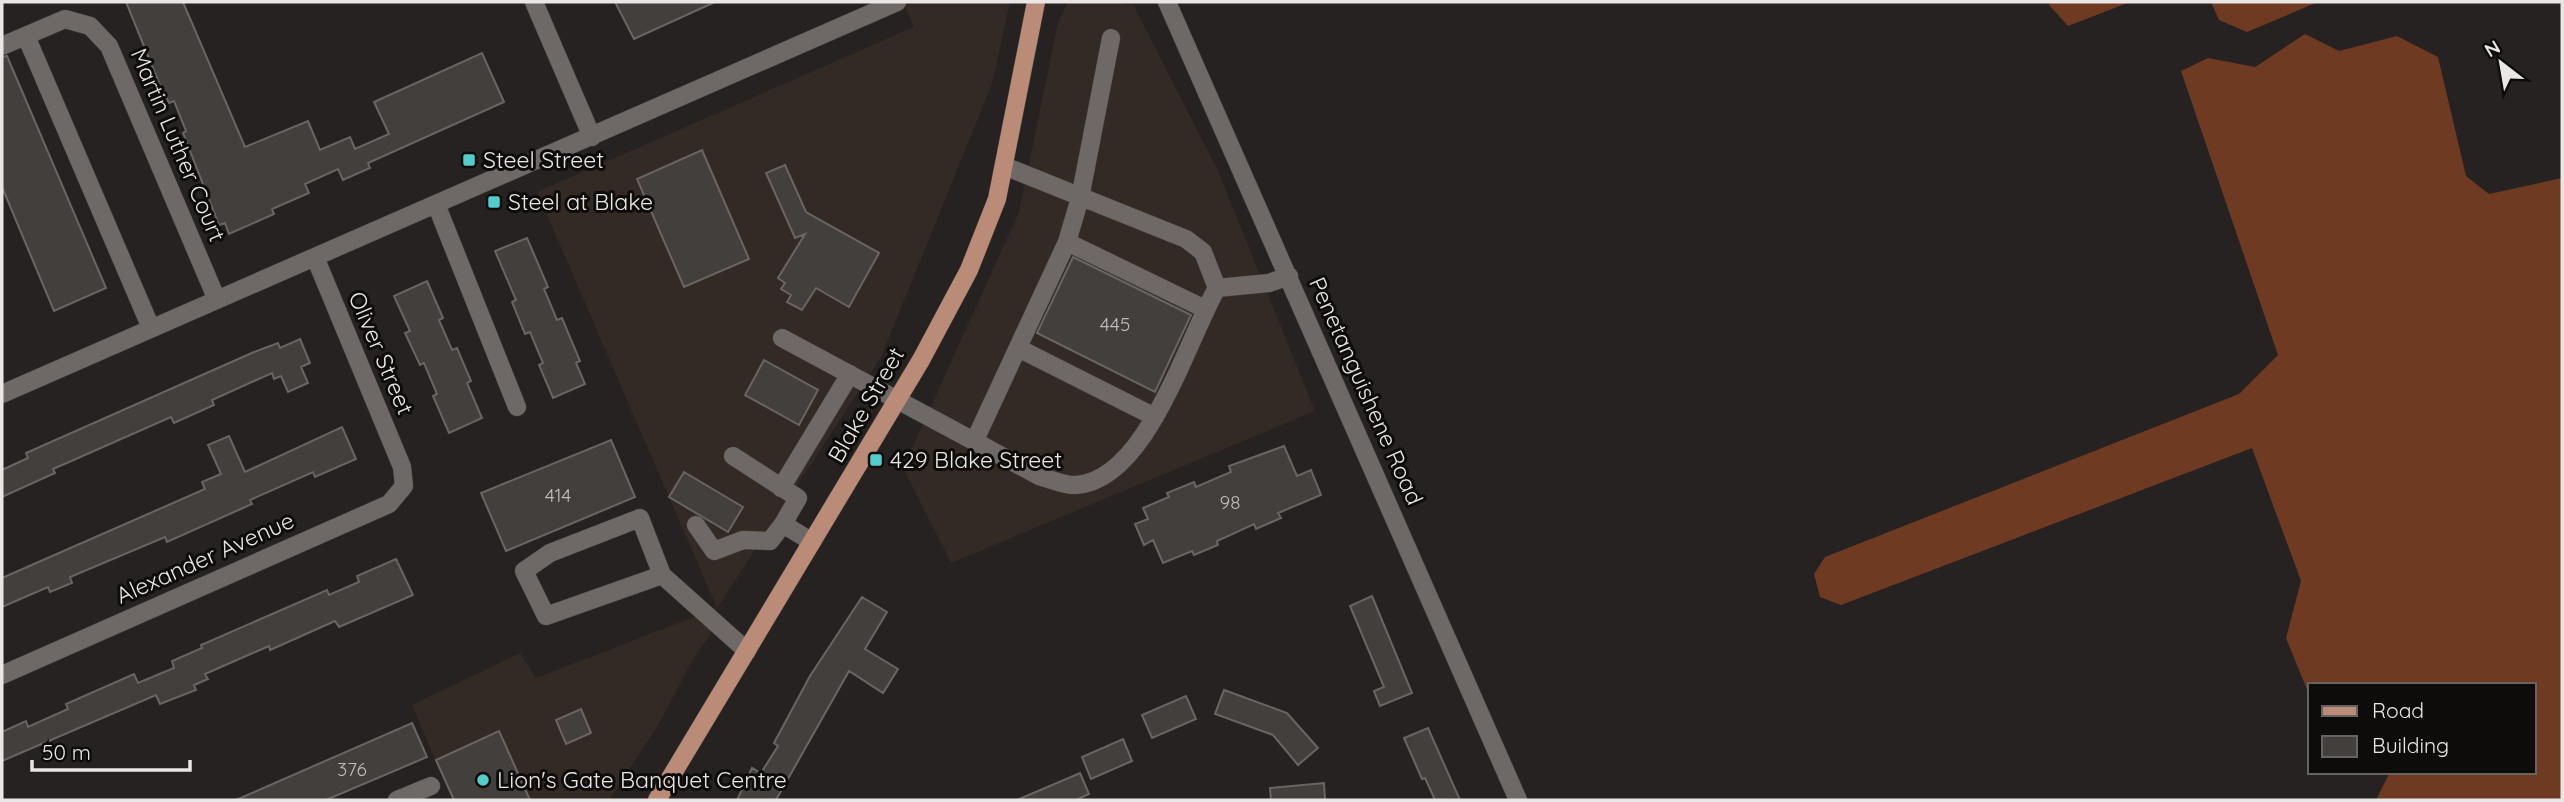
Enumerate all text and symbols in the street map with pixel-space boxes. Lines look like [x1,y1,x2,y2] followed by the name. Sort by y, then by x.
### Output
[2466,28,2536,98] north arrow
[2480,35,2504,62] text: N
[125,44,232,246] street label: Martin Luther Court
[483,145,604,174] place label: Steel Street
[461,152,477,168] marker: Steel Street
[508,187,653,216] place label: Steel at Blake
[486,194,502,210] marker: Steel at Blake
[1303,272,1430,509] street label: Penetanguishene Road
[343,287,420,419] street label: Oliver Street
[1100,312,1130,336] house number: 445
[821,342,910,467] street label: Blake Street
[890,445,1062,474] place label: 429 Blake Street
[868,452,884,468] marker: 429 Blake Street
[545,483,571,507] house number: 414
[1220,490,1240,514] house number: 98
[111,505,298,610] street label: Alexander Avenue
[2308,683,2536,774] legend
[2372,697,2424,723] text: Road
[32,728,189,772] scale bar
[2372,732,2449,758] text: Building
[42,739,91,765] text: 50 m
[337,757,367,781] house number: 376
[497,765,787,794] place label: Lion's Gate Banquet Centre
[475,772,491,788] marker: Lion's Gate Banquet Centre

